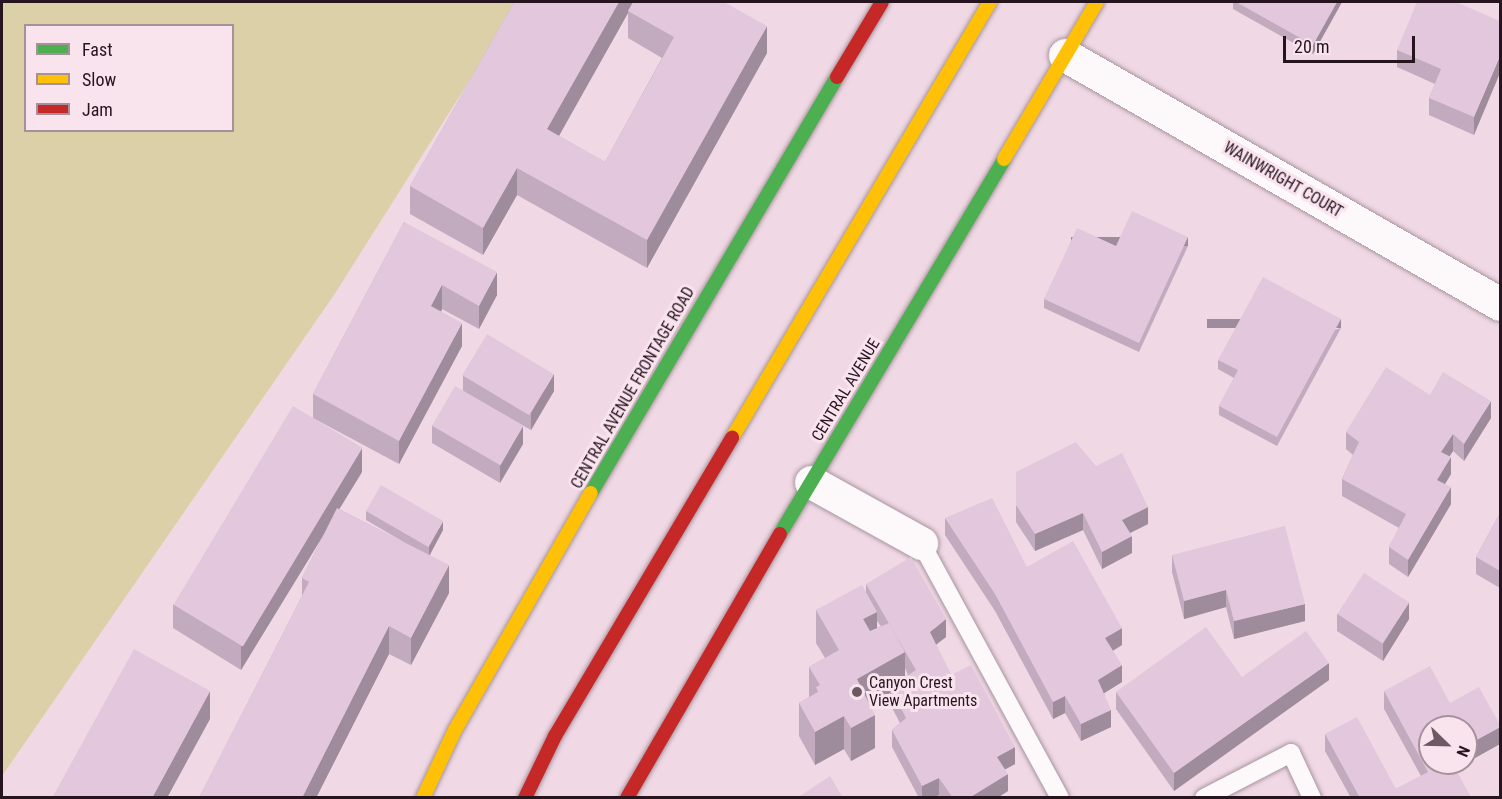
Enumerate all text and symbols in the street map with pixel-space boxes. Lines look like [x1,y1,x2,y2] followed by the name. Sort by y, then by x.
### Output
[24,24,234,132] legend
[1286,24,1418,62] scale bar
[1294,36,1329,57] text: 20 m
[82,39,113,60] text: Fast
[82,69,116,90] text: Slow
[82,99,113,120] text: Jam
[1220,138,1346,222] street label: WAINWRIGHT COURT
[567,284,699,492] street label: CENTRAL AVENUE FRONTAGE ROAD
[808,335,884,445] street label: CENTRAL AVENUE
[869,673,977,711] place label: Canyon Crest View Apartments
[850,685,864,699] marker: Canyon Crest View Apartments
[1418,715,1478,775] north arrow
[1453,743,1474,760] text: N

